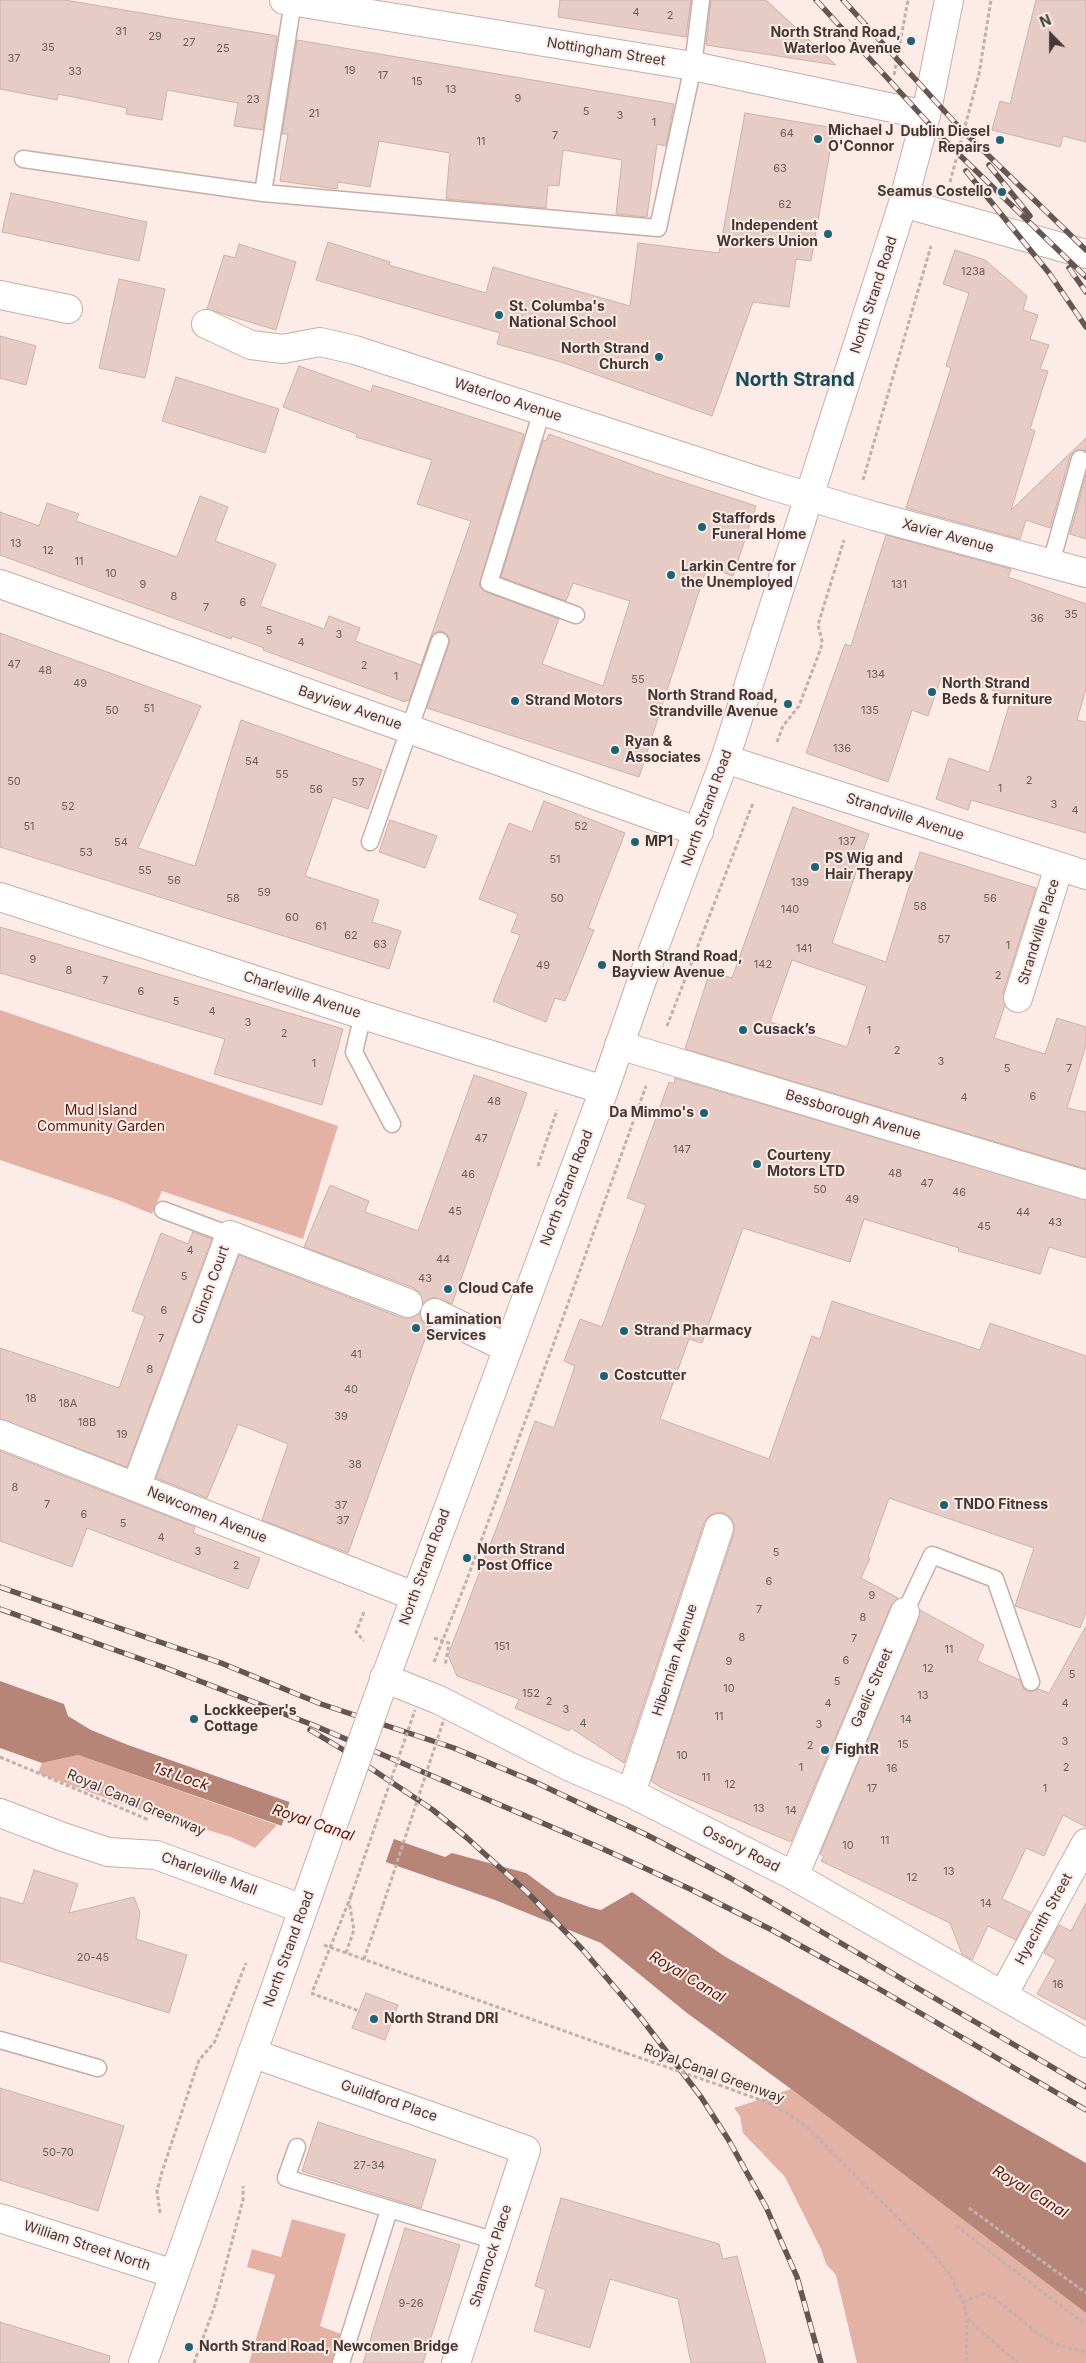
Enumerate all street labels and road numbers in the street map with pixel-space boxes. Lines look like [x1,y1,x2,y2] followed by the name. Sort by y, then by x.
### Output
[545,34,667,70] street label: Nottingham Street
[847,234,901,356] street label: North Strand Road
[452,375,564,425] street label: Waterloo Avenue
[900,516,996,556] street label: Xavier Avenue
[296,682,404,734] street label: Bayview Avenue
[678,748,736,868] street label: North Strand Road
[844,790,966,844] street label: Strandville Avenue
[1015,877,1063,987] street label: Strandville Place
[241,968,363,1022] street label: Charleville Avenue
[783,1086,923,1144] street label: Bessborough Avenue
[537,1128,597,1248] street label: North Strand Road
[189,1243,233,1327] street label: Clinch Court
[145,1483,269,1547] street label: Newcomen Avenue
[396,1507,454,1627] street label: North Strand Road
[649,1602,701,1718] street label: Hibernian Avenue
[848,1646,896,1730] street label: Gaelic Street
[64,1766,208,1840] street label: Royal Canal Greenway
[699,1822,783,1876] street label: Ossory Road
[159,1849,259,1899] street label: Charleville Mall
[1012,1870,1076,1968] street label: Hyacinth Street
[260,1889,318,2009] street label: North Strand Road
[641,2041,787,2107] street label: Royal Canal Greenway
[338,2077,440,2125] street label: Guildford Place
[467,2203,515,2309] street label: Shamrock Place
[22,2218,152,2274] street label: William Street North

